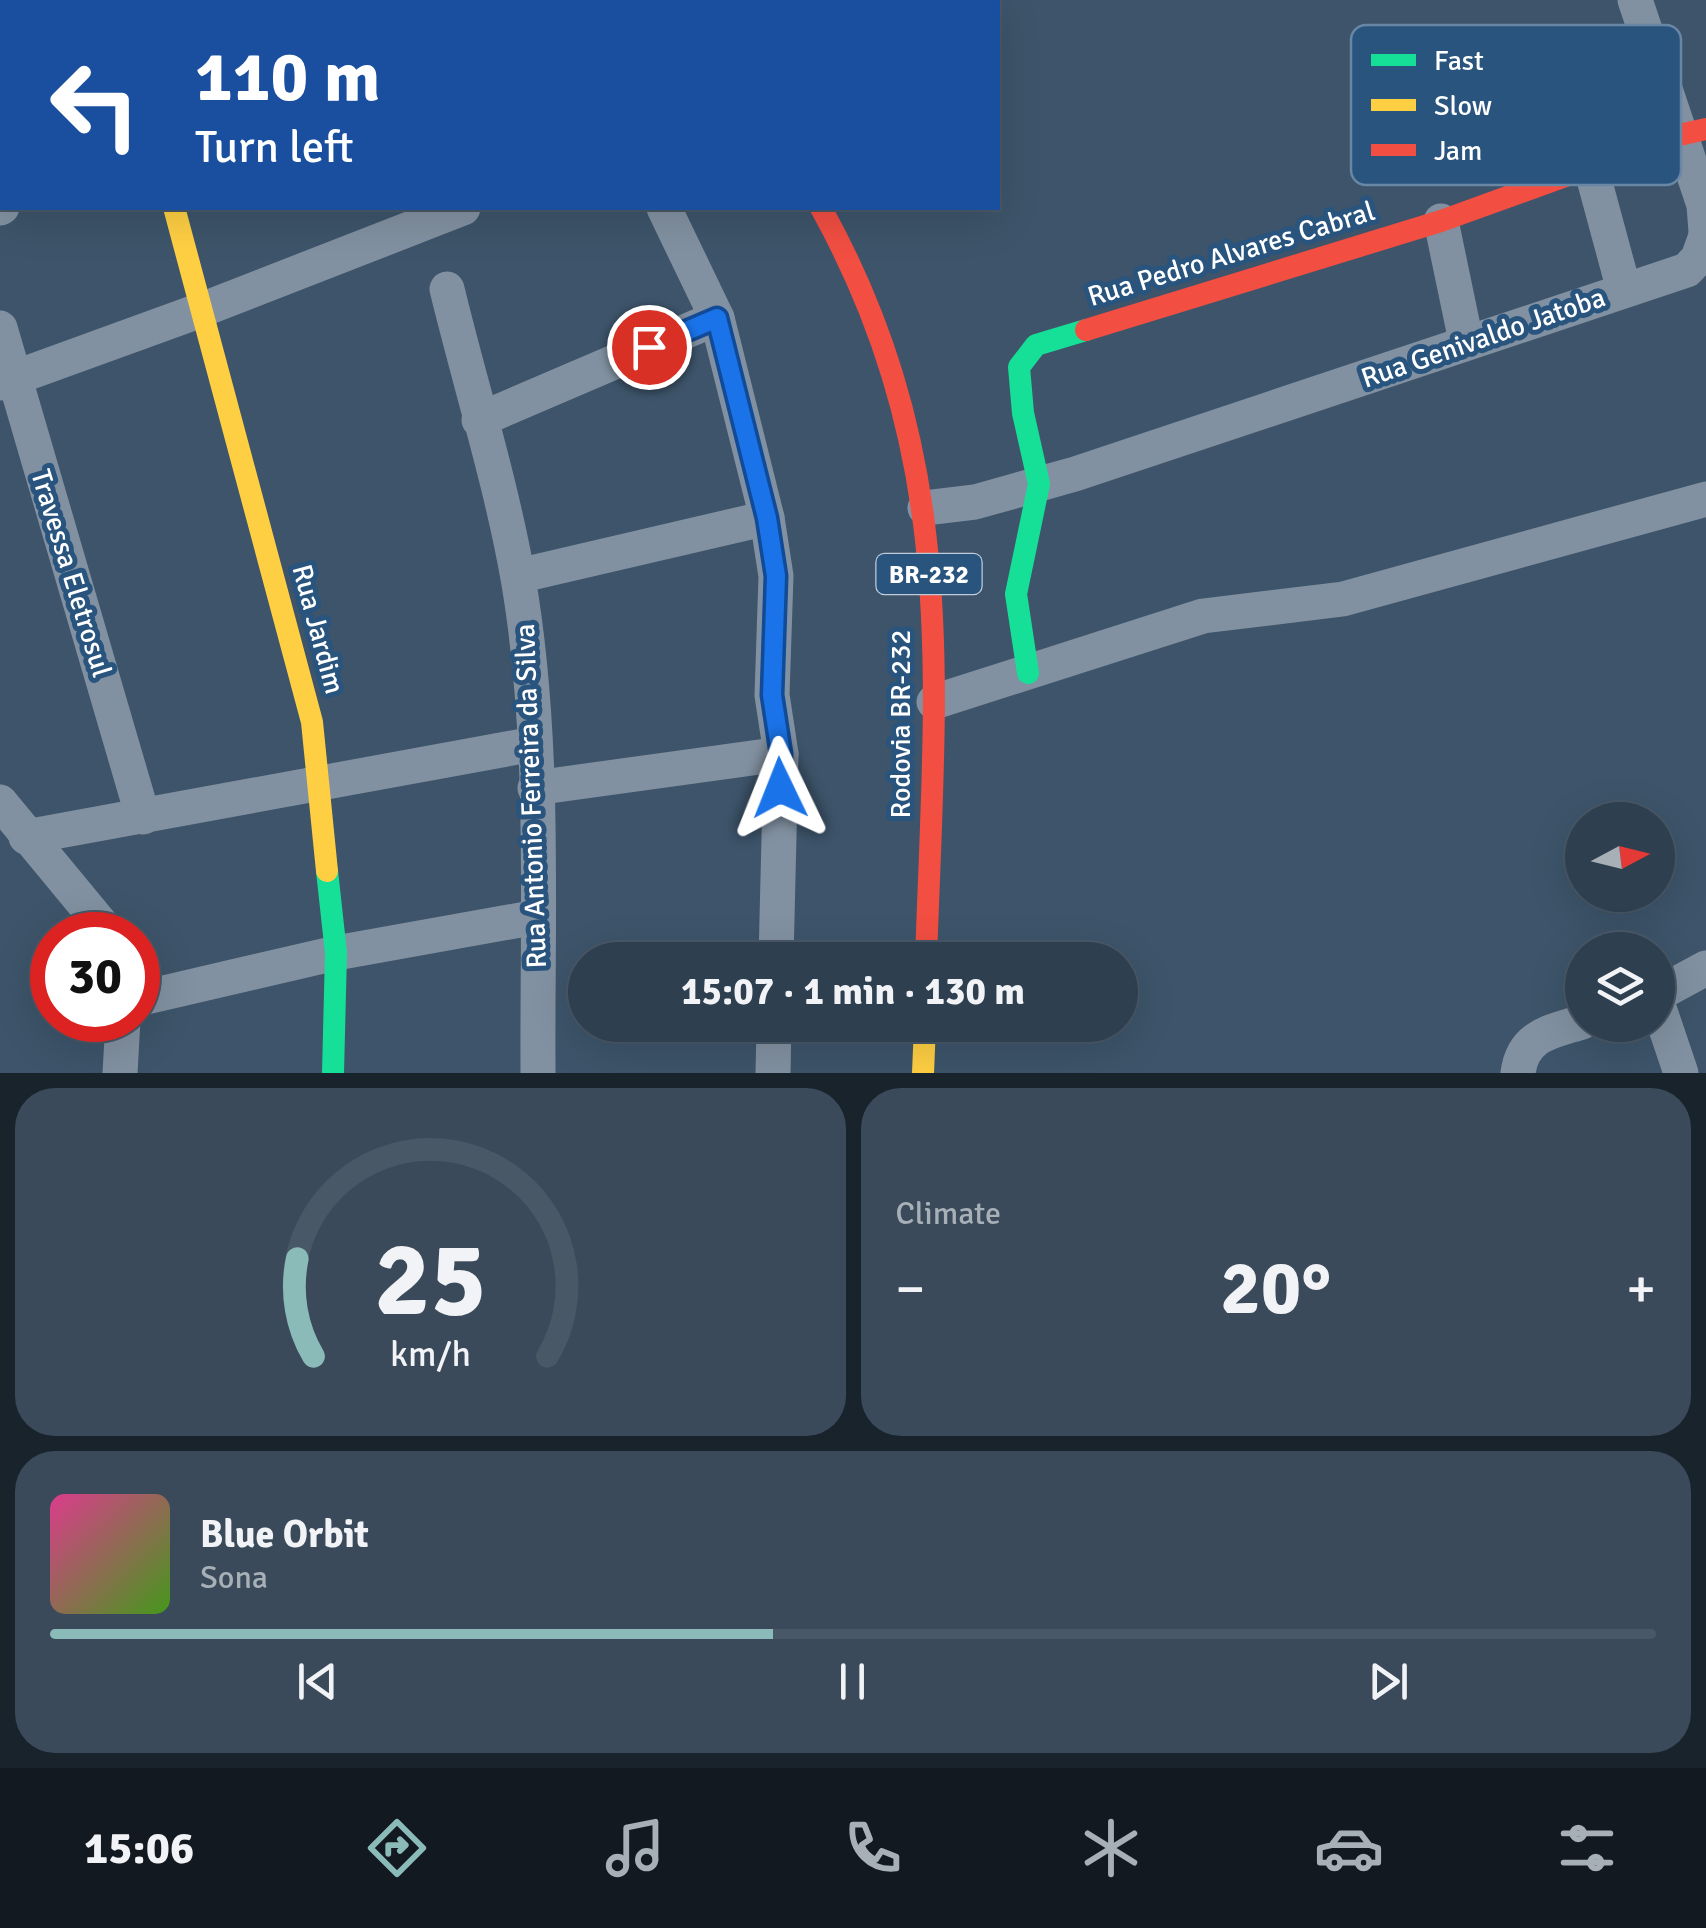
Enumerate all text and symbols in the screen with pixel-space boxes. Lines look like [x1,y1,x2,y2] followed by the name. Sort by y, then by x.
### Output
[1351,25,1681,185] legend
[195,34,380,120] text: 110 m
[30,40,160,170] icon: left
[1434,44,1484,78] text: Fast
[1434,89,1492,123] text: Slow
[195,120,354,175] text: Turn left
[1434,134,1482,168] text: Jam
[1084,194,1379,314] street label: Rua Pedro Alvares Cabral
[1357,280,1610,396] street label: Rua Genivaldo Jatoba
[607,305,692,390] pin
[622,320,677,375] icon: arrive
[23,465,119,681] street label: Travessa Eletrosul
[876,554,982,594] road number: BR-232
[284,561,352,698] street label: Rua Jardim
[508,623,554,969] street label: Rua Antonio Ferreira da Silva
[884,630,918,818] street label: Rodovia BR-232
[728,736,832,840] position arrow
[1565,802,1675,912] north arrow
[1565,802,1675,1042] map controls
[30,912,160,1042] speed limit sign: 30
[1565,932,1675,1042] button: layers
[681,968,1025,1015] text: 15:07 · 1 min · 130 m
[896,1194,1001,1233] text: Climate
[374,1216,486,1344] text: 25
[1220,1242,1331,1335] text: 20°
[896,1255,925,1323] text: −
[1626,1255,1656,1323] text: +
[390,1332,471,1376] text: km/h
[200,1511,369,1558] text: Blue Orbit
[200,1558,268,1597] text: Sona
[290,1654,345,1709] icon: previous
[825,1654,880,1709] icon: pause
[1361,1654,1416,1709] icon: next
[362,1813,432,1883] icon: directions
[600,1813,670,1883] icon: music
[838,1813,908,1883] icon: phone
[1076,1813,1146,1883] icon: climate
[1314,1813,1384,1883] icon: car
[1552,1813,1622,1883] icon: filters
[84,1821,194,1876] text: 15:06

